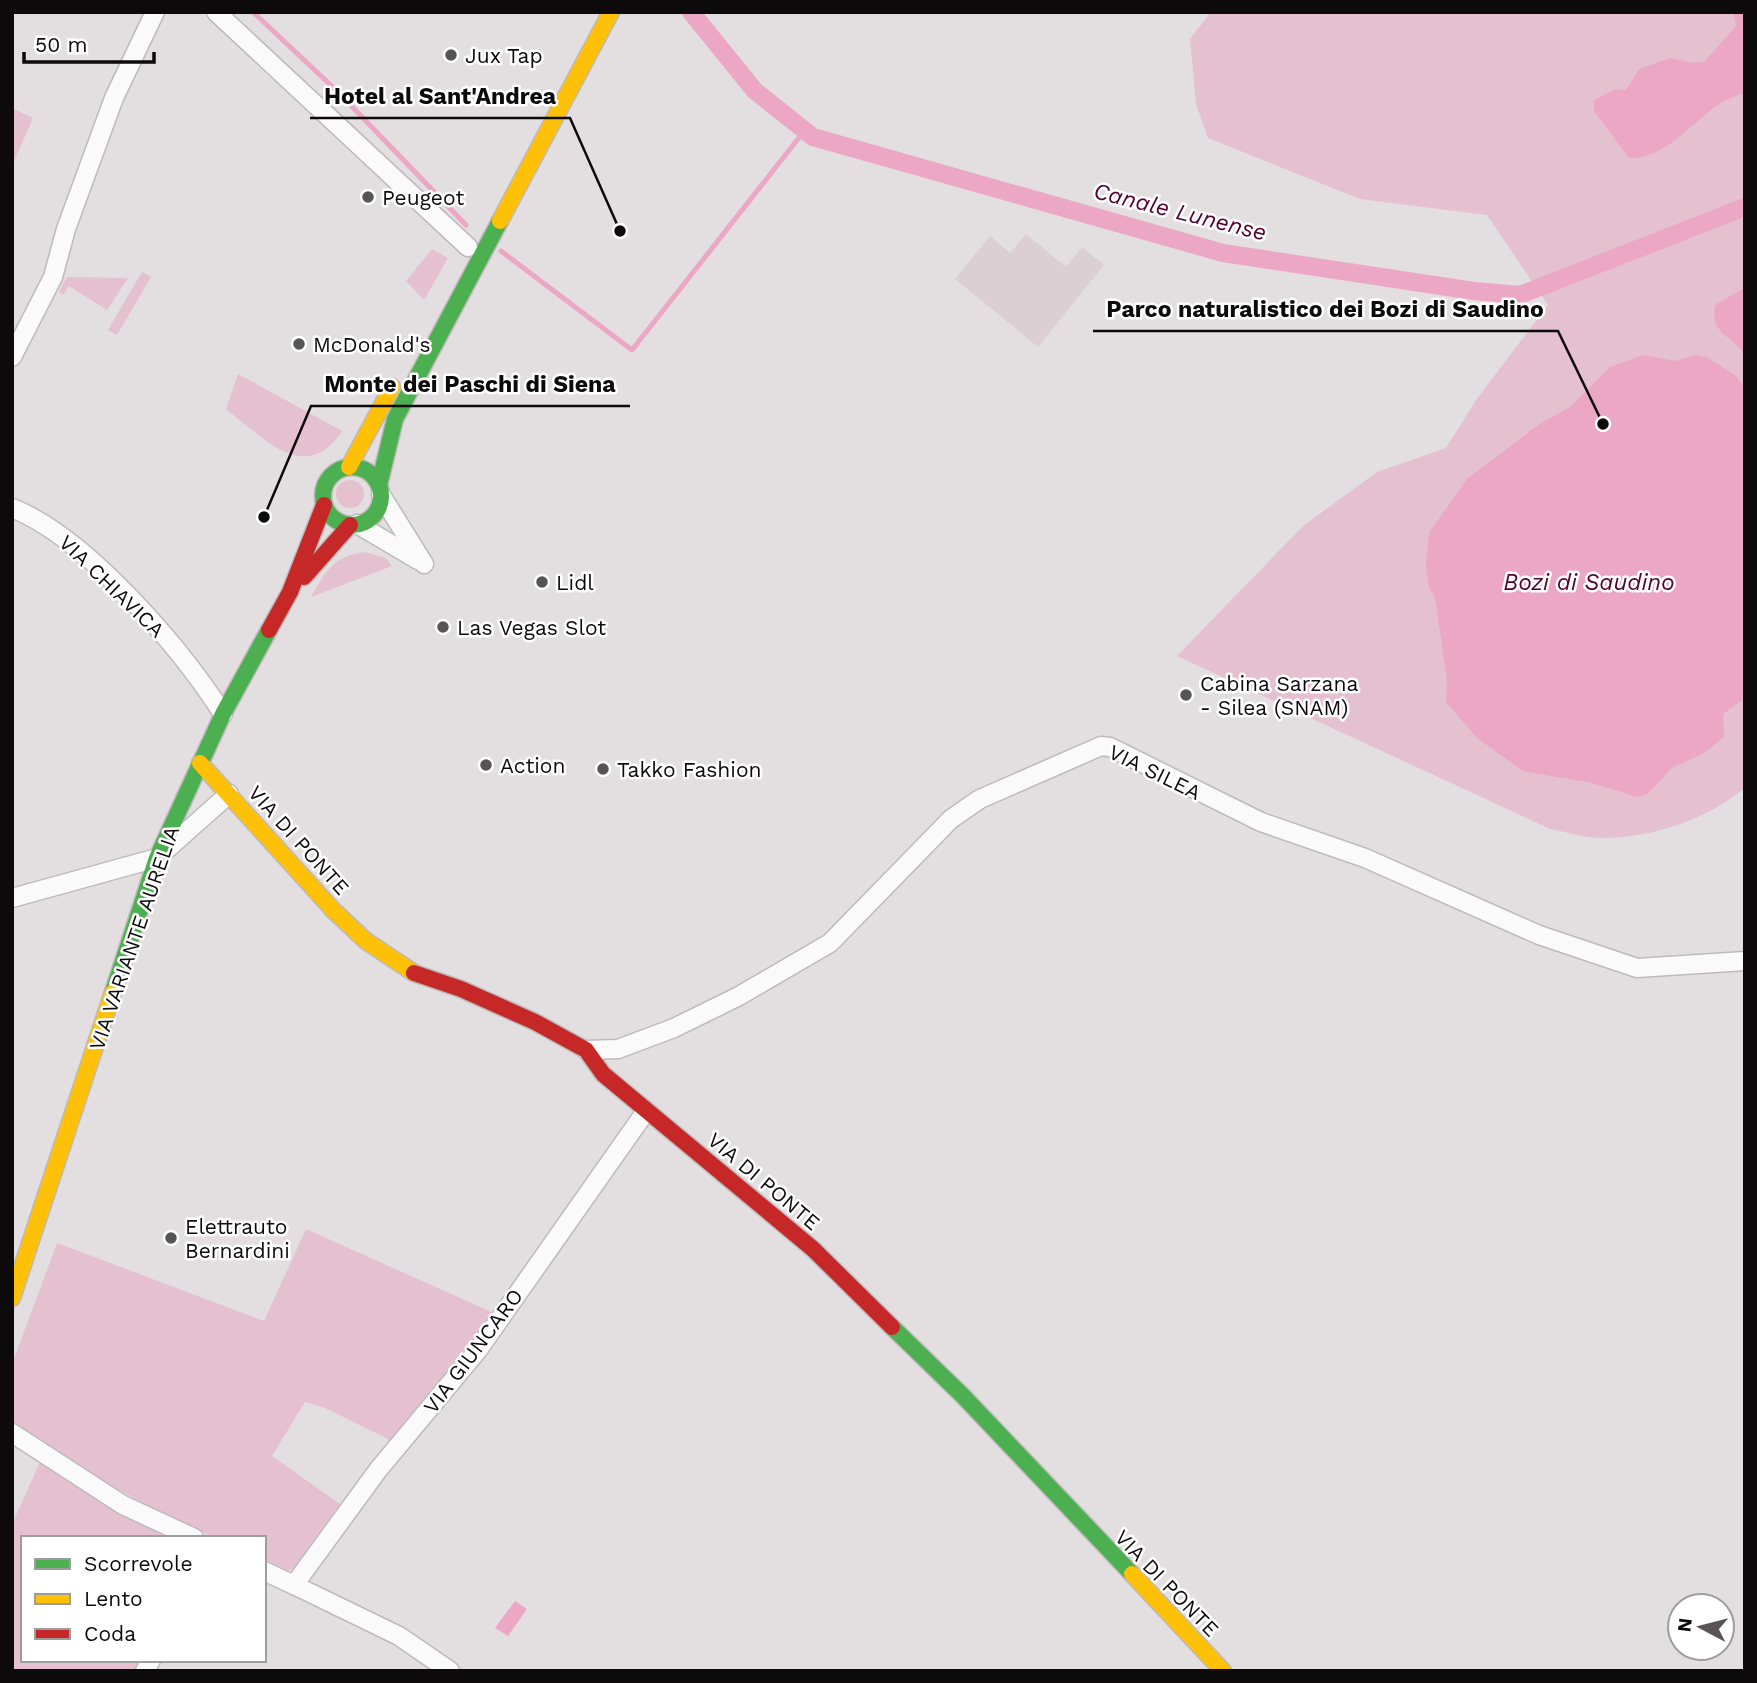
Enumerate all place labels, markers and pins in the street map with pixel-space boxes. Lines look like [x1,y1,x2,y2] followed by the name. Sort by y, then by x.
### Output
[465,43,543,68] place label: Jux Tap
[443,47,459,63] marker: Jux Tap
[310,74,570,118] callout: Hotel al Sant'Andrea
[382,185,464,210] place label: Peugeot
[360,189,376,205] marker: Peugeot
[1093,287,1558,331] callout: Parco naturalistico dei Bozi di Saudino
[313,332,430,357] place label: McDonald's
[291,336,307,352] marker: McDonald's
[311,362,630,406] callout: Monte dei Paschi di Siena
[556,570,594,595] place label: Lidl
[534,574,550,590] marker: Lidl
[457,615,606,640] place label: Las Vegas Slot
[435,619,451,635] marker: Las Vegas Slot
[1200,671,1358,720] place label: Cabina Sarzana - Silea (SNAM)
[1178,687,1194,703] marker: Cabina Sarzana - Silea (SNAM)
[500,753,565,778] place label: Action
[478,757,494,773] marker: Action
[617,757,762,782] place label: Takko Fashion
[595,761,611,777] marker: Takko Fashion
[185,1214,290,1263] place label: Elettrauto Bernardini
[163,1230,179,1246] marker: Elettrauto Bernardini

